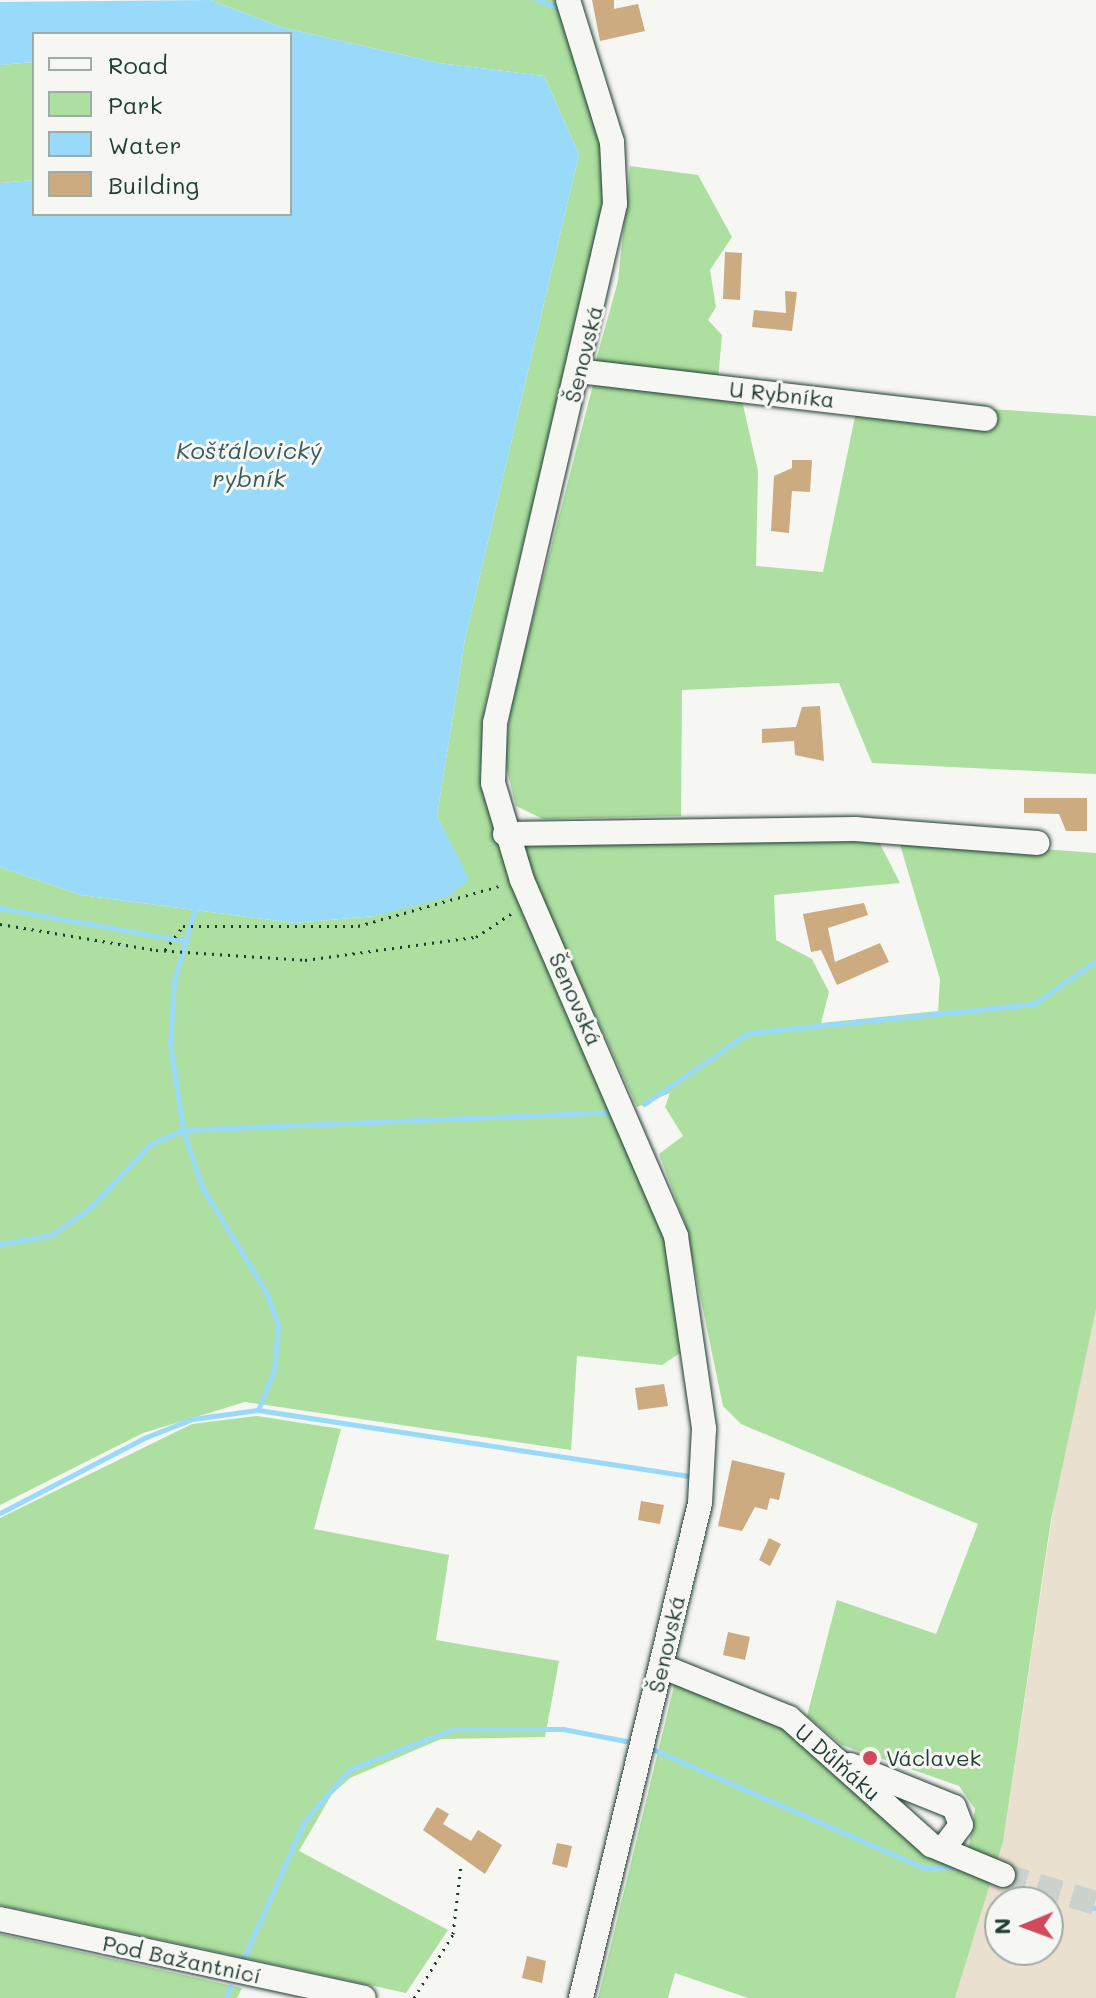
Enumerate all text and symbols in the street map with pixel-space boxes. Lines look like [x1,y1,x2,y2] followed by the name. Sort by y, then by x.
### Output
[32,32,292,216] legend
[108,49,168,80] text: Road
[108,89,162,120] text: Park
[108,129,182,160] text: Water
[108,169,199,200] text: Building
[558,303,608,405] street label: Šenovská
[728,375,836,413] street label: U Rybníka
[176,436,322,492] water label: Košťálovický rybník
[544,948,608,1050] street label: Šenovská
[642,1593,690,1695] street label: Šenovská
[790,1718,886,1806] street label: U Důlňáku
[886,1745,981,1771] place label: Václavek
[861,1749,879,1767] marker: Václavek
[984,1886,1064,1966] north arrow
[987,1918,1016,1935] text: N
[100,1929,264,1989] street label: Pod Bažantnicí

